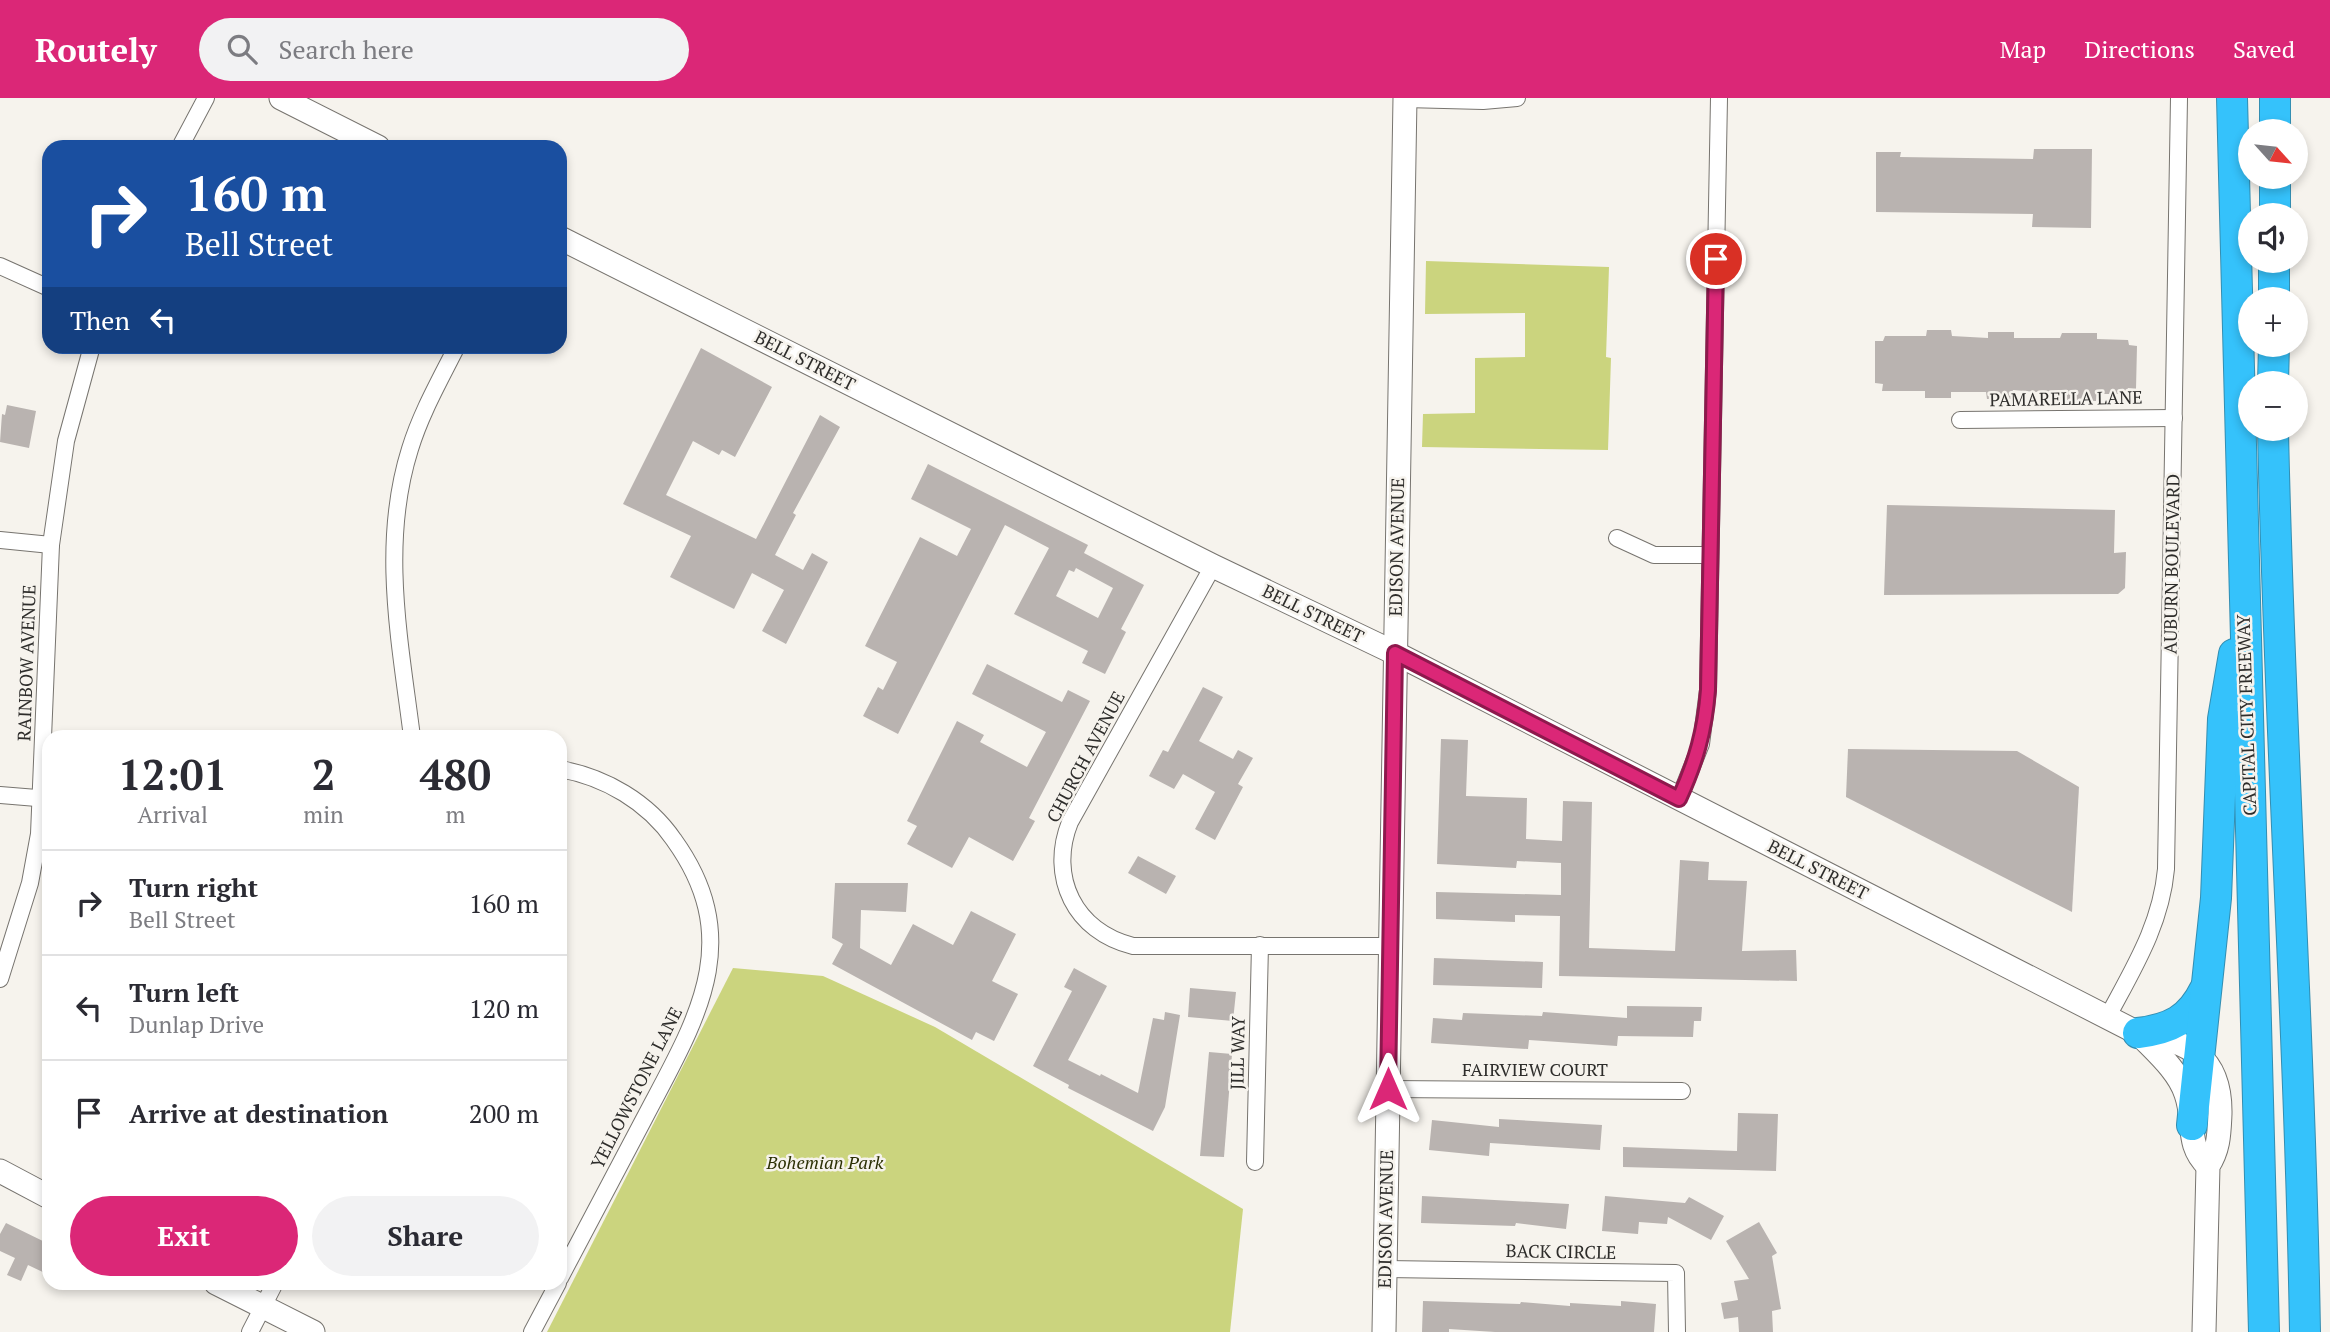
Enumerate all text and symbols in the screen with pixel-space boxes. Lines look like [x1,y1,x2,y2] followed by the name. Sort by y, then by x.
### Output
[199,18,689,81] search box
[35,28,157,71] text: Routely
[223,30,261,68] icon: search
[279,32,414,66] text: Search here
[2000,33,2046,65] text: Map
[2084,33,2195,65] text: Directions
[2233,33,2295,65] text: Saved
[2238,119,2308,189] north arrow
[2238,119,2308,441] map controls
[185,160,327,225] text: 160 m
[70,168,161,259] icon: right
[2238,203,2308,273] button: sound
[185,223,333,265] text: Bell Street
[1686,229,1746,289] pin
[1697,240,1735,278] icon: arrive
[2238,287,2308,357] button: +
[144,301,182,339] icon: left
[70,303,130,337] text: Then
[751,324,860,396] street label: BELL STREET
[2238,371,2308,441] button: −
[1989,385,2143,411] street label: PAMARELLA LANE
[2157,474,2185,654] street label: AUBURN BOULEVARD
[1383,477,1409,617] street label: EDISON AVENUE
[1259,578,1368,648] street label: BELL STREET
[11,584,41,742] street label: RAINBOW AVENUE
[2230,614,2262,816] street label: CAPITAL CITY FREEWAY
[1040,687,1130,826] street label: CHURCH AVENUE
[118,746,227,802] text: 12:01
[312,746,335,802] text: 2
[420,746,491,802] text: 480
[137,799,208,830] text: Arrival
[303,799,344,830] text: min
[445,799,465,830] text: m
[1764,833,1873,905] street label: BELL STREET
[129,870,258,904] text: Turn right
[70,884,108,922] icon: right
[469,886,539,920] text: 160 m
[129,904,236,935] text: Bell Street
[129,975,239,1009] text: Turn left
[70,989,108,1027] icon: left
[469,991,539,1025] text: 120 m
[585,1003,687,1173] street label: YELLOWSTONE LANE
[129,1009,264,1040] text: Dunlap Drive
[1224,1015,1250,1090] street label: JILL WAY
[1351,1052,1425,1126] position arrow
[1462,1057,1608,1081] street label: FAIRVIEW COURT
[70,1094,108,1132] icon: arrive
[129,1096,388,1130] text: Arrive at destination
[469,1096,539,1130] text: 200 m
[1372,1149,1398,1289] street label: EDISON AVENUE
[766,1150,884,1174] park label: Bohemian Park
[70,1196,298,1276] button: Exit
[312,1196,539,1276] button: Share
[1505,1238,1617,1264] street label: BACK CIRCLE

